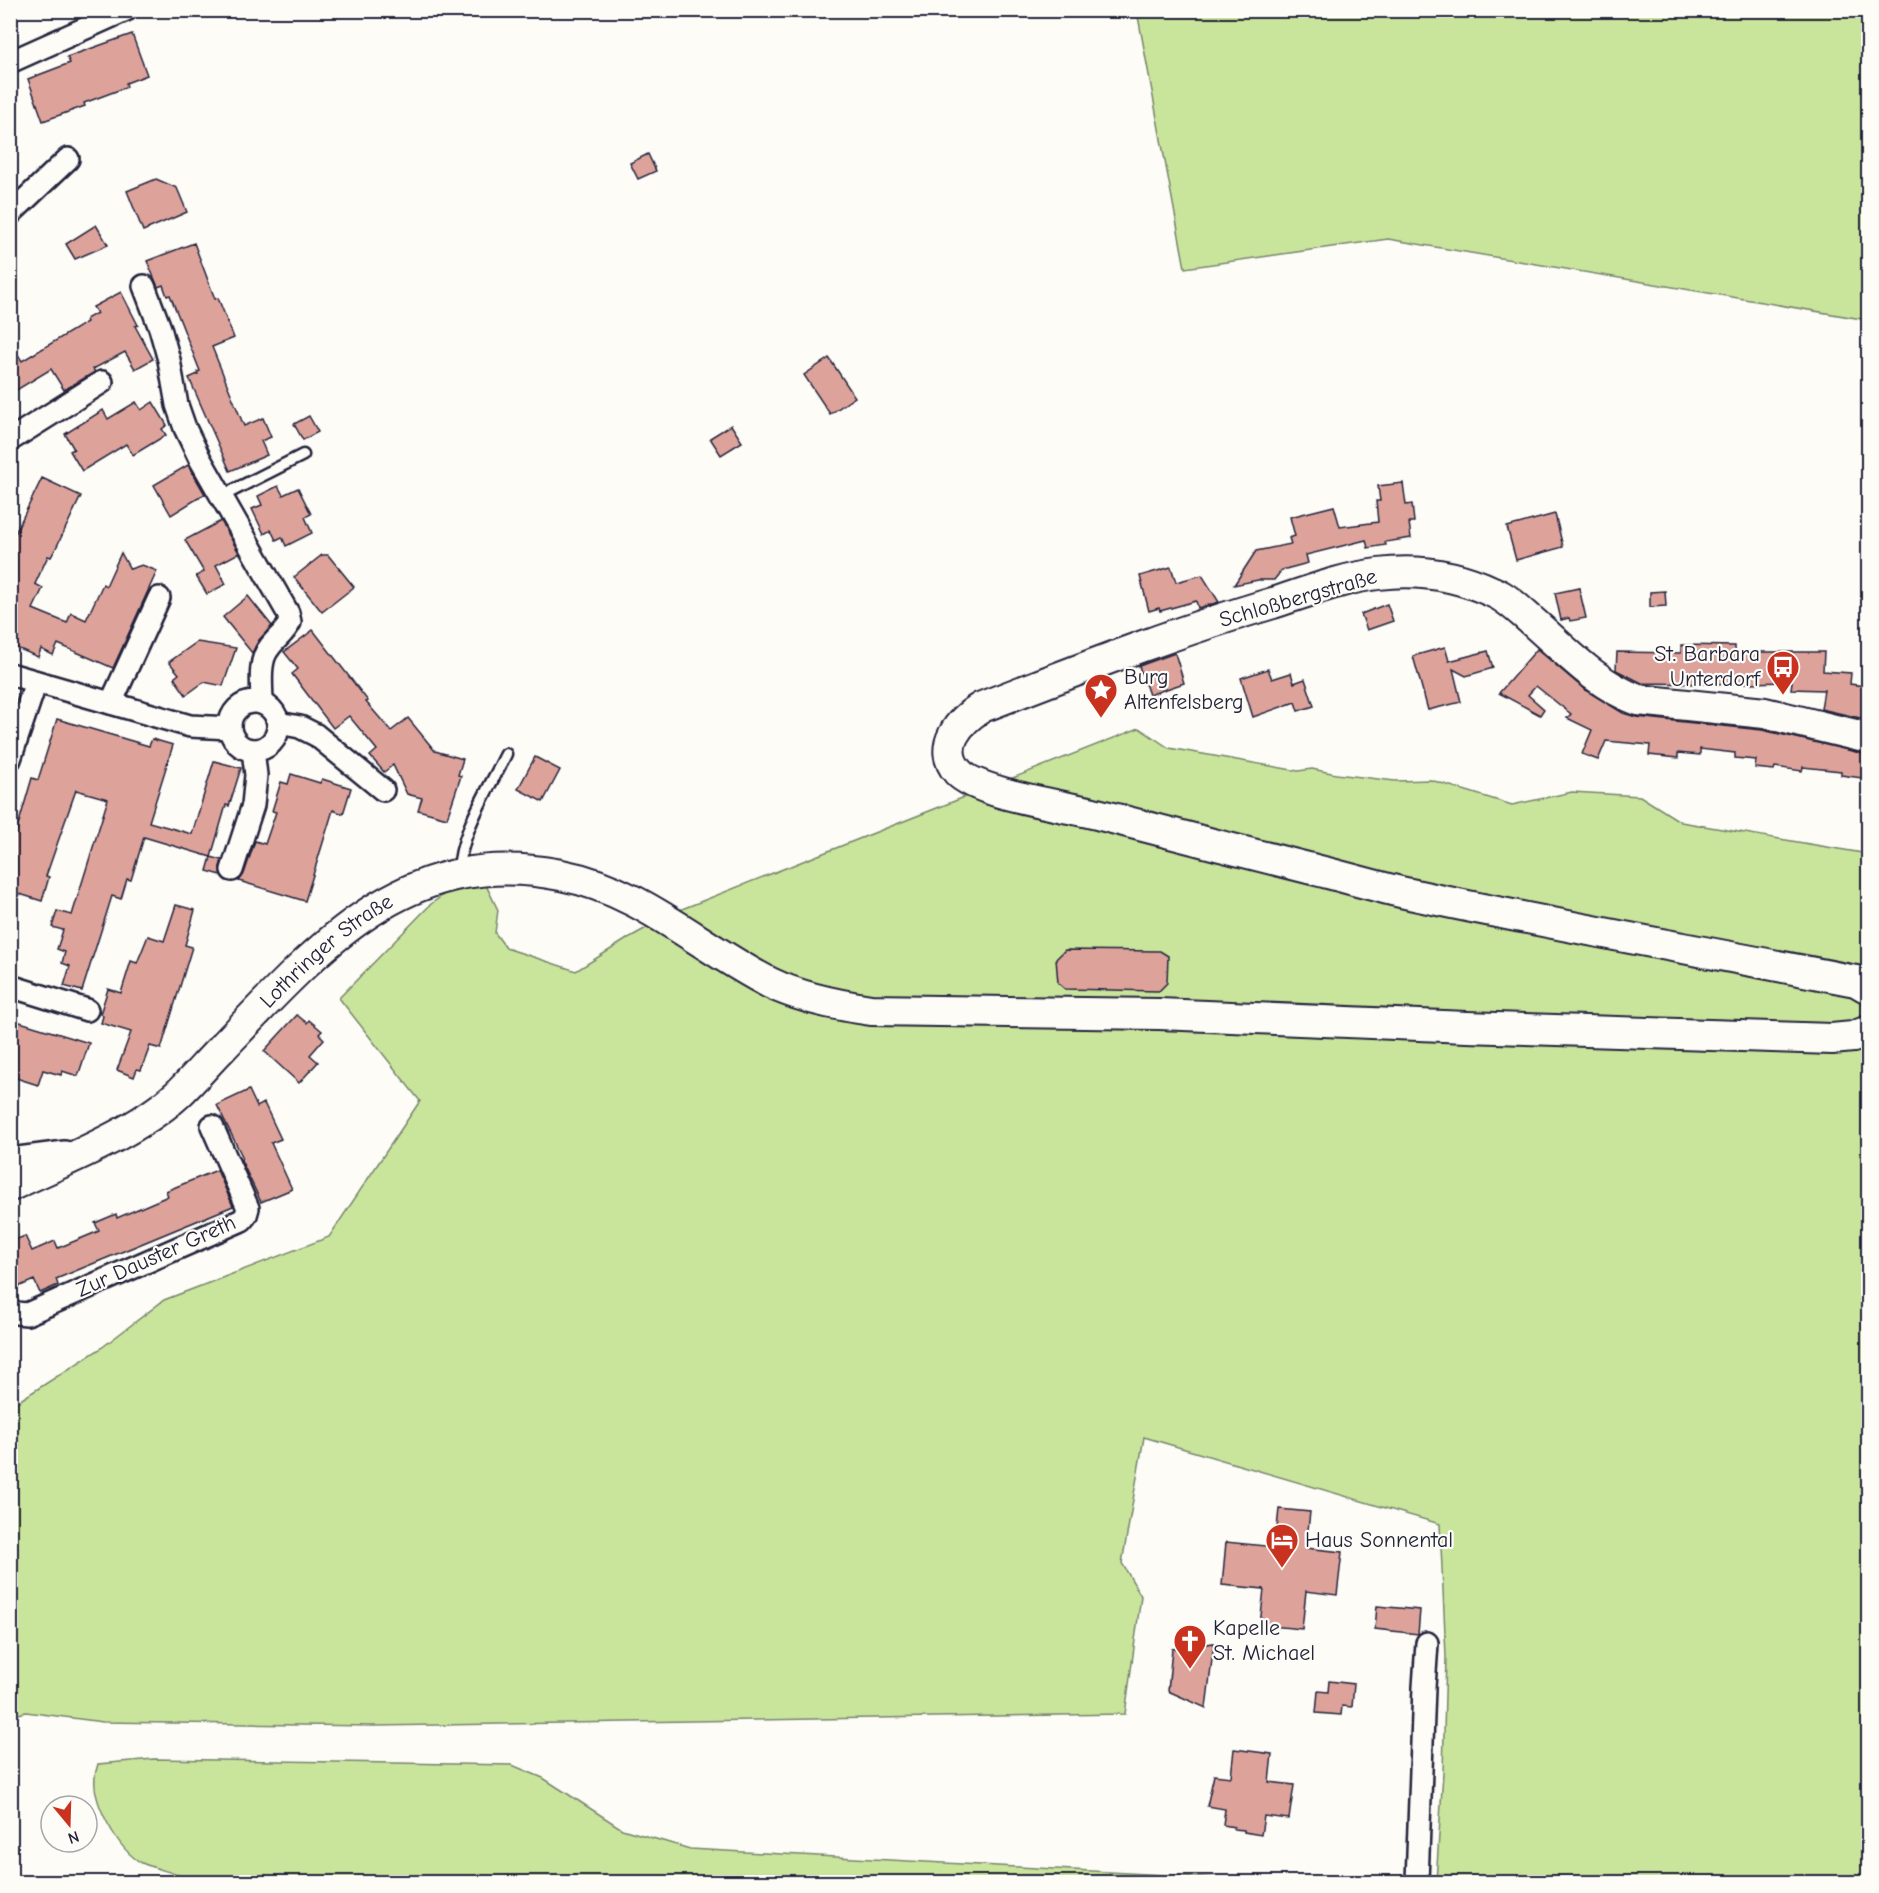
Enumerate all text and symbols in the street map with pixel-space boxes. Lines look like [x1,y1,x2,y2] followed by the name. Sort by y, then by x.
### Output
[1216,563,1380,633] street label: Schloßbergstraße
[1654,641,1762,692] place label: St. Barbara Unterdorf
[1765,649,1801,696] bus stop icon: St. Barbara Unterdorf
[1124,664,1244,715] place label: Burg Altenfelsberg
[1083,672,1119,719] place icon: Burg Altenfelsberg
[254,888,397,1013] street label: Lothringer Straße
[72,1209,240,1303] street label: Zur Dauster Greth
[1264,1522,1300,1569] hotel icon: Haus Sonnental
[1305,1527,1453,1553] place label: Haus Sonnental
[1213,1615,1315,1666] place label: Kapelle St. Michael
[1172,1623,1208,1670] church icon: Kapelle St. Michael
[39,1794,99,1854] north arrow
[66,1827,81,1847] text: N

